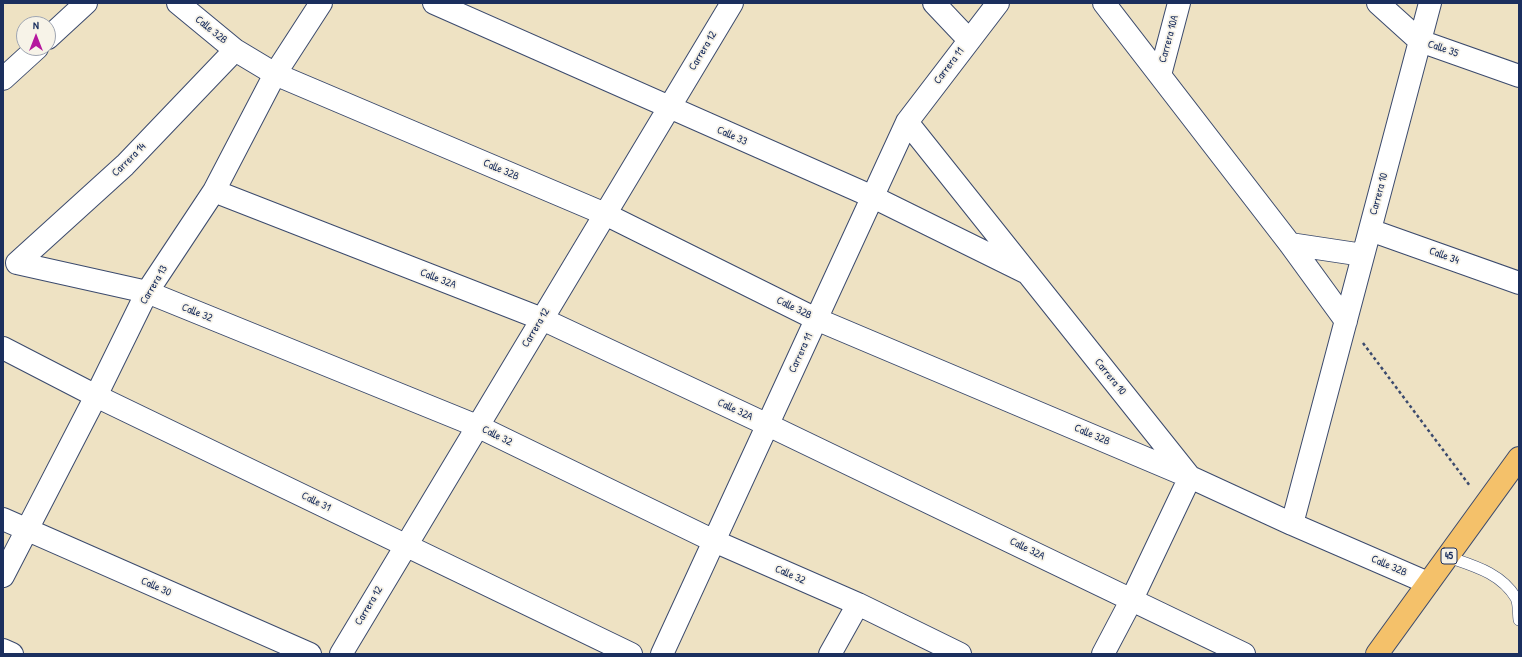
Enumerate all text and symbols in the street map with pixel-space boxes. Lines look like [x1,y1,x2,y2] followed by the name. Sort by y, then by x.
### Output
[192,13,230,47] street label: Calle 32B
[1156,14,1182,64] street label: Carrera 10A
[16,16,56,56] north arrow
[33,18,39,32] text: N
[686,29,720,73] street label: Carrera 12
[1426,38,1460,60] street label: Calle 35
[931,45,967,87] street label: Carrera 11
[715,123,749,149] street label: Calle 33
[109,140,149,180] street label: Carrera 14
[481,157,521,183] street label: Calle 32B
[1367,171,1391,217] street label: Carrera 10
[1427,244,1461,268] street label: Calle 34
[137,263,171,307] street label: Carrera 13
[418,266,458,292] street label: Calle 32A
[774,294,814,322] street label: Calle 32B
[180,301,214,325] street label: Calle 32
[519,306,553,350] street label: Carrera 12
[786,331,816,375] street label: Carrera 11
[1091,356,1129,398] street label: Carrera 10
[715,396,755,424] street label: Calle 32A
[1072,422,1112,448] street label: Calle 32B
[480,423,514,449] street label: Calle 32
[299,489,333,515] street label: Calle 31
[1007,535,1047,563] street label: Calle 32A
[1441,548,1457,564] road number: 45
[1369,553,1409,579] street label: Calle 32B
[773,562,807,588] street label: Calle 32
[139,574,173,600] street label: Calle 30
[352,584,386,628] street label: Carrera 12

